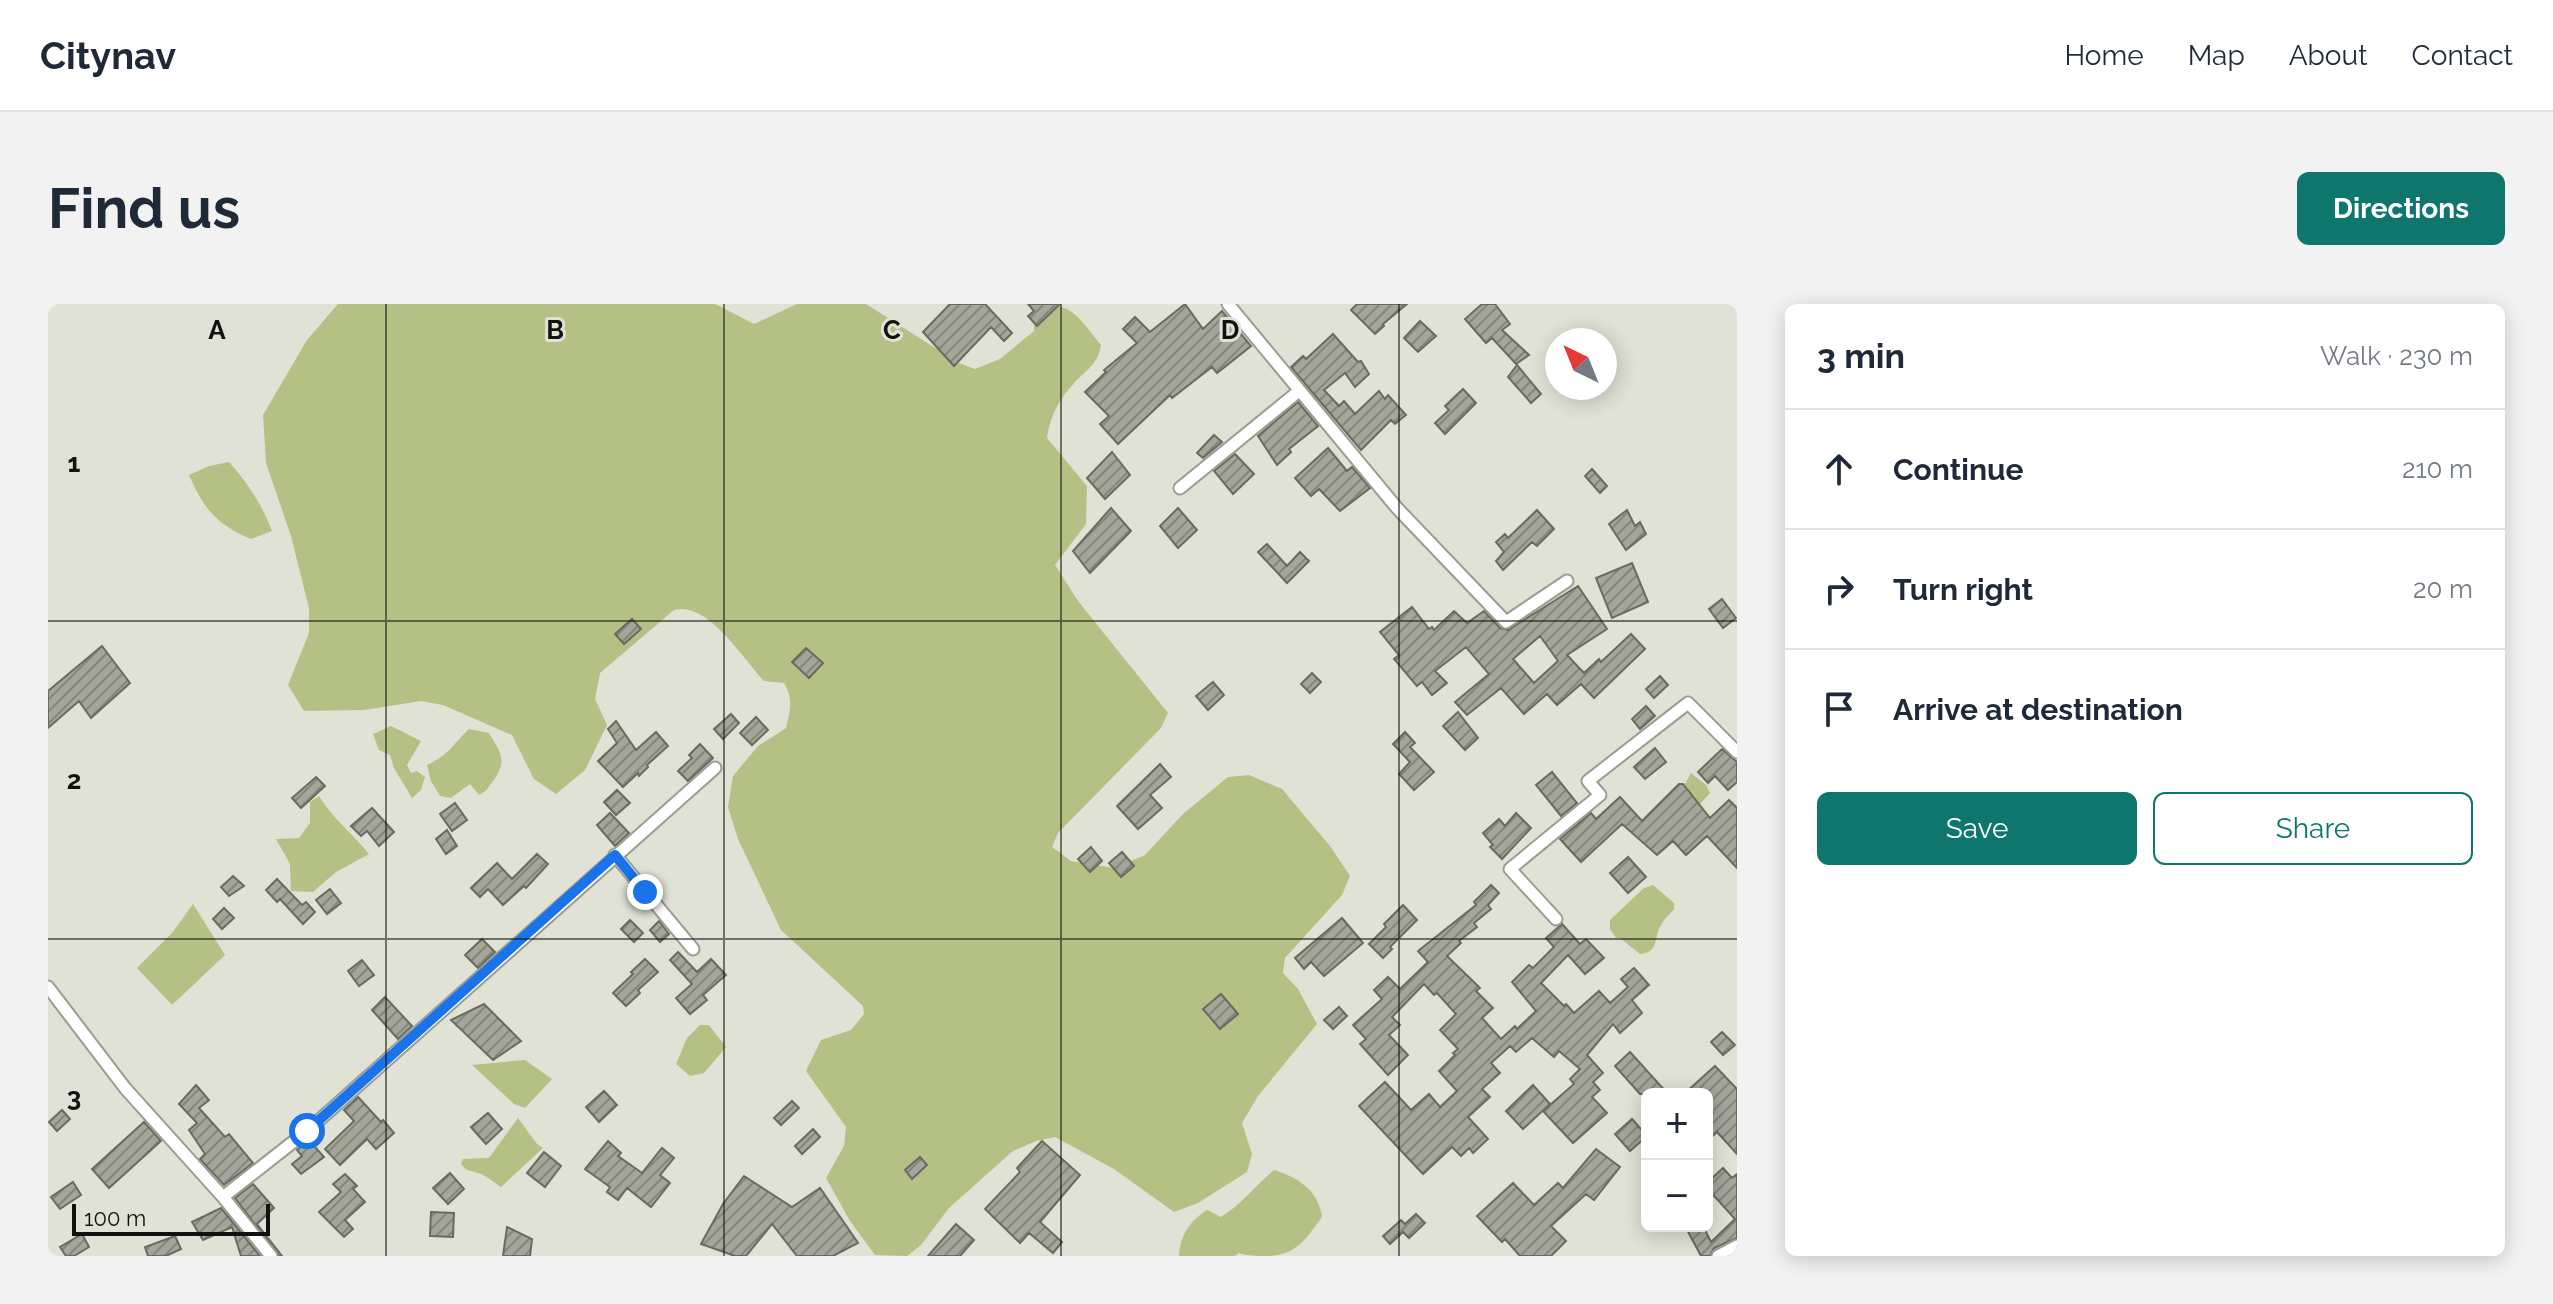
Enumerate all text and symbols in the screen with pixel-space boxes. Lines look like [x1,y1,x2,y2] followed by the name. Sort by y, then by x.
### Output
[40,33,176,78] text: Citynav
[2064,39,2144,72] text: Home
[2188,39,2245,72] text: Map
[2289,39,2368,72] text: About
[2412,39,2513,72] text: Contact
[2297,172,2505,245] button: Directions
[48,175,240,241] text: Find us
[208,315,226,345] text: A
[546,315,564,345] text: B
[883,315,901,345] text: C
[1221,315,1239,345] text: D
[1545,328,1617,400] north arrow
[1817,336,1905,376] text: 3 min
[2320,341,2473,371] text: Walk · 230 m
[1817,447,1861,491] icon: ahead
[68,448,81,478] text: 1
[1893,452,2024,487] text: Continue
[2402,454,2473,484] text: 210 m
[1817,567,1861,611] icon: right
[1893,572,2033,607] text: Turn right
[2413,574,2473,604] text: 20 m
[1817,687,1861,731] icon: arrive
[1893,692,2183,727] text: Arrive at destination
[67,765,81,795] text: 2
[1817,792,2137,865] button: Save
[2153,792,2473,865] button: Share
[627,874,663,910] route end
[67,1082,81,1112] text: 3
[1641,1088,1713,1232] map controls
[1641,1088,1713,1160] button: +
[289,1113,325,1149] route start
[1641,1160,1713,1232] button: −
[72,1200,270,1236] scale bar
[84,1205,146,1231] text: 100 m

